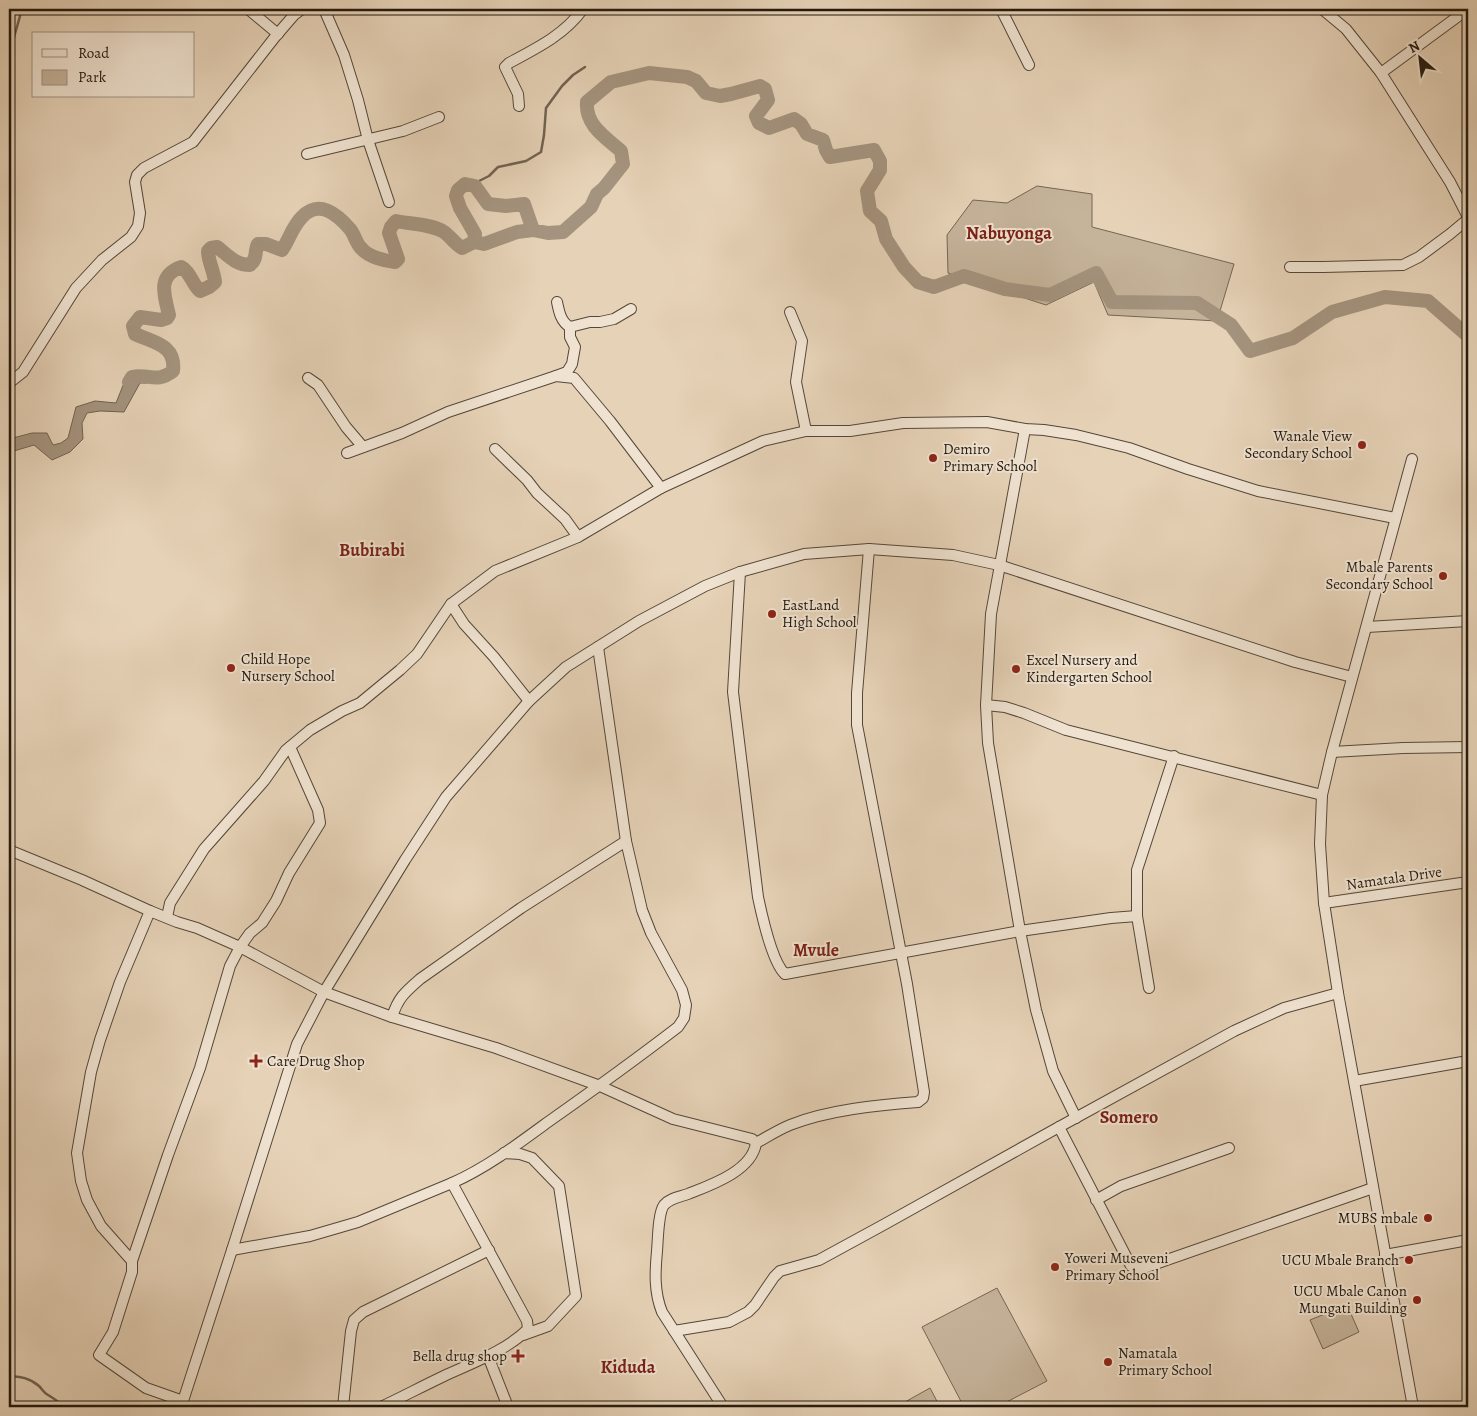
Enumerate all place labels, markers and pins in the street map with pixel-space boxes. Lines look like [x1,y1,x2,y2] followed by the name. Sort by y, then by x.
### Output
[1245,426,1352,463] place label: Wanale View Secondary School
[943,439,1037,476] place label: Demiro Primary School
[1356,439,1368,451] marker: Wanale View Secondary School
[927,452,939,464] marker: Demiro Primary School
[1326,557,1433,594] place label: Mbale Parents Secondary School
[1437,570,1449,582] marker: Mbale Parents Secondary School
[782,595,857,632] place label: EastLand High School
[766,608,778,620] marker: EastLand High School
[241,649,335,686] place label: Child Hope Nursery School
[1026,650,1152,687] place label: Excel Nursery and Kindergarten School
[225,662,237,674] marker: Child Hope Nursery School
[1010,663,1022,675] marker: Excel Nursery and Kindergarten School
[267,1051,365,1071] place label: Care Drug Shop
[249,1054,263,1068] marker: Care Drug Shop
[1338,1208,1418,1228] place label: MUBS mbale
[1422,1212,1434,1224] marker: MUBS mbale
[1064,1248,1169,1285] place label: Yoweri Museveni Primary School
[1282,1250,1399,1270] place label: UCU Mbale Branch
[1403,1254,1415,1266] marker: UCU Mbale Branch
[1049,1261,1061,1273] marker: Yoweri Museveni Primary School
[1293,1281,1407,1318] place label: UCU Mbale Canon Mungati Building
[1411,1294,1423,1306] marker: UCU Mbale Canon Mungati Building
[1118,1343,1212,1380] place label: Namatala Primary School
[412,1346,507,1366] place label: Bella drug shop
[511,1349,525,1363] marker: Bella drug shop
[1102,1356,1114,1368] marker: Namatala Primary School

